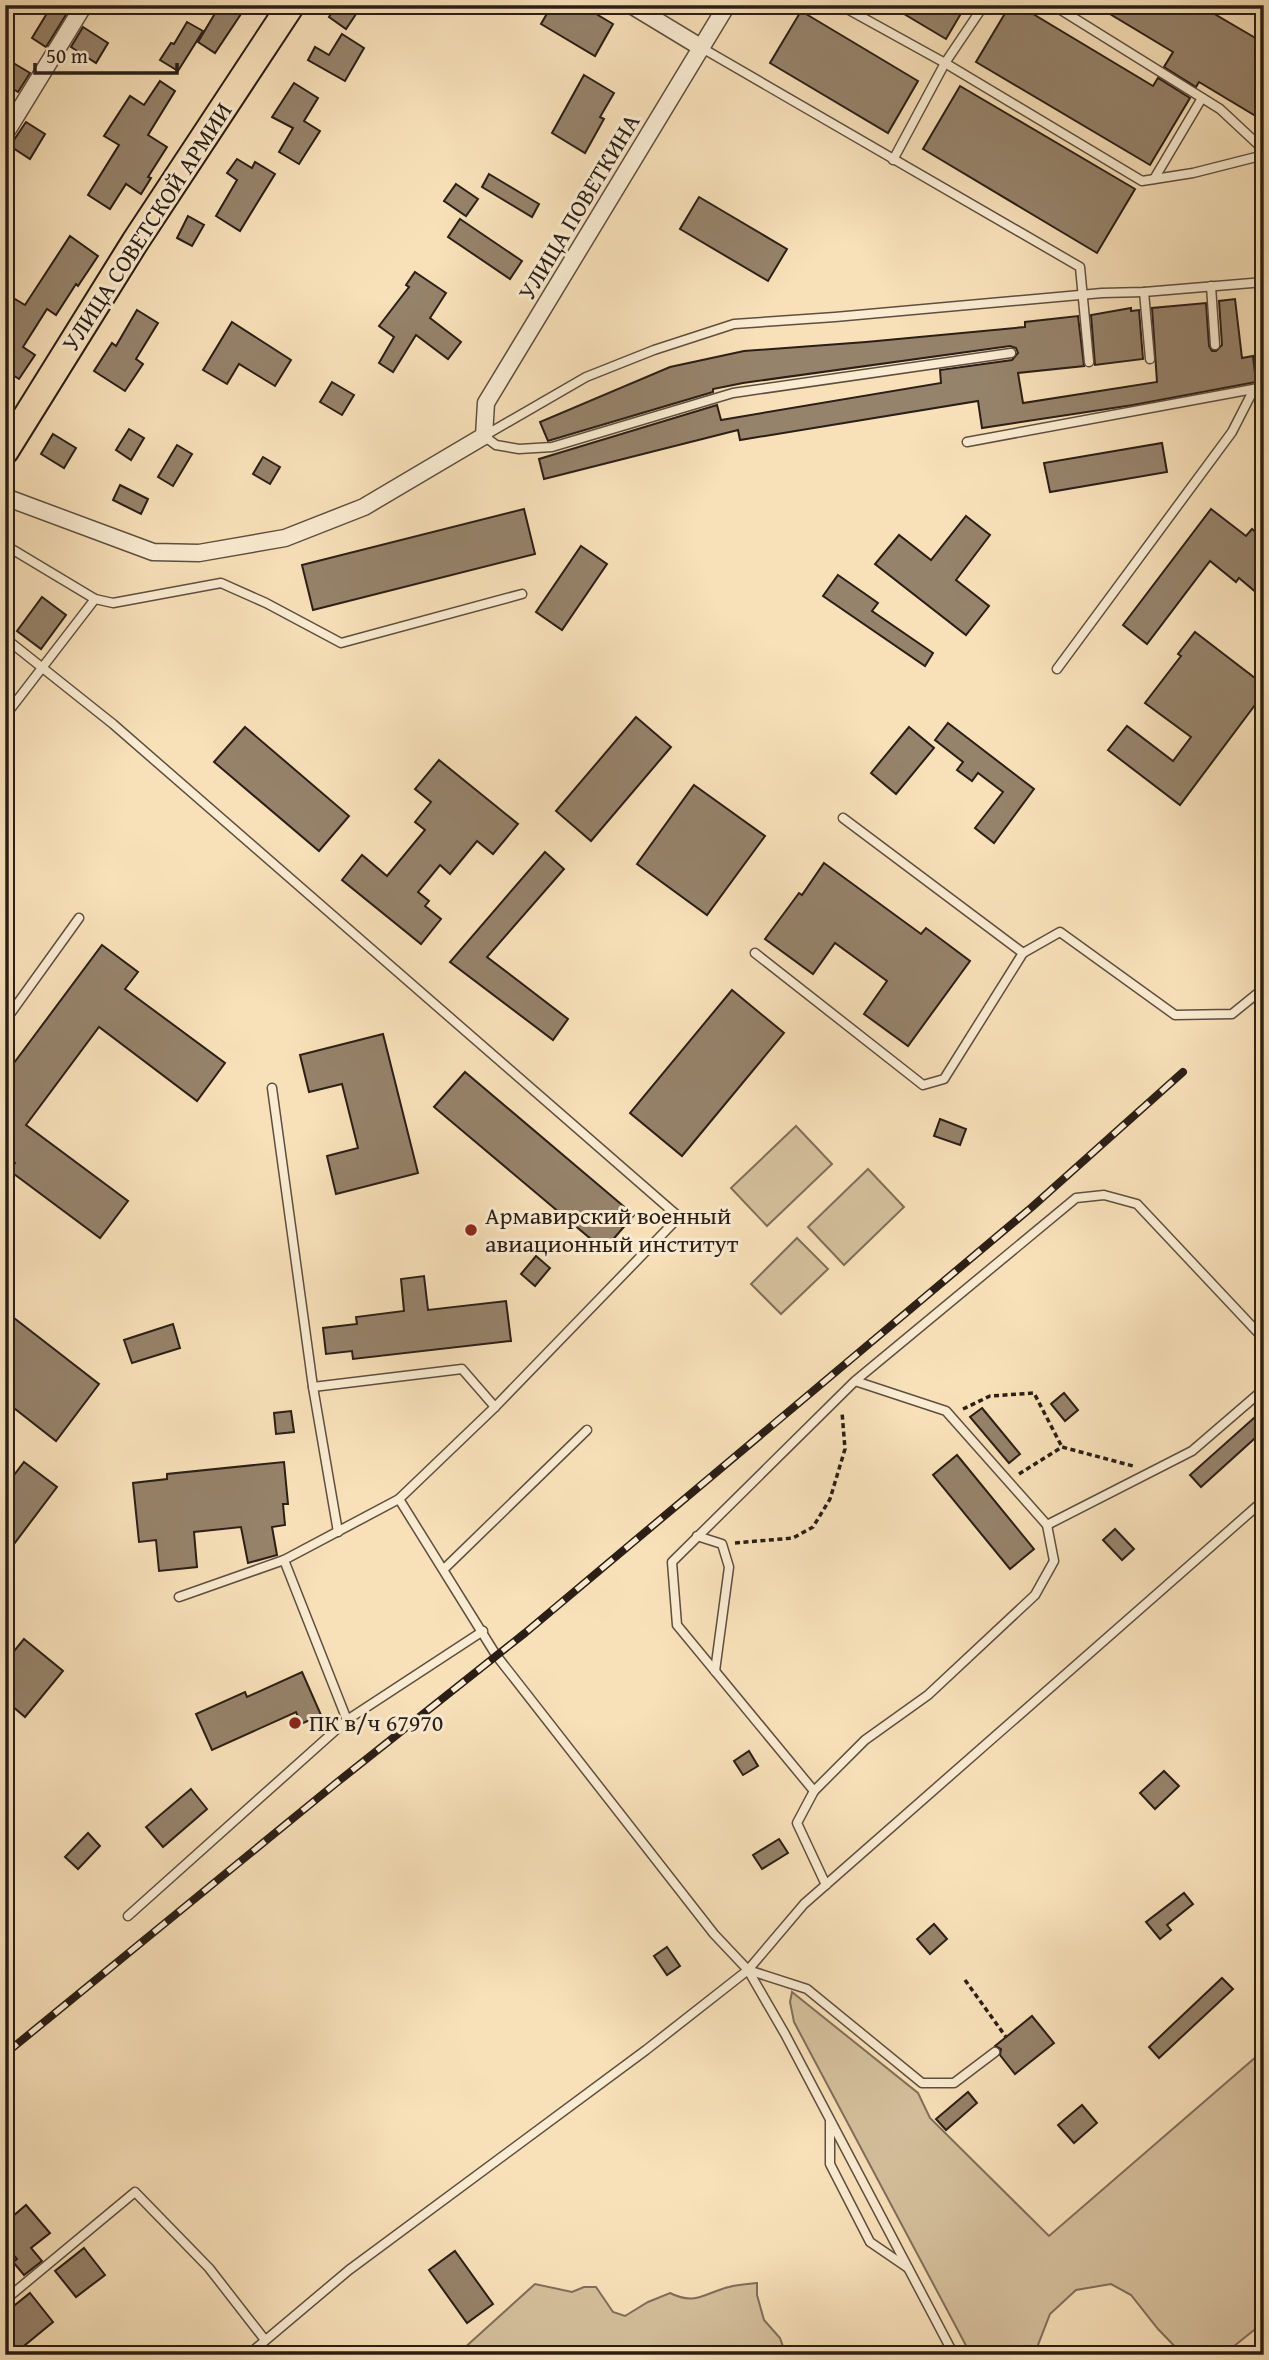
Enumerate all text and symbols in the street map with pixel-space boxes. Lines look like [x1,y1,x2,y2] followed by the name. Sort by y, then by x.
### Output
[35,32,177,76] scale bar
[46,40,88,71] text: 50 m
[53,95,240,358] street label: УЛИЦА СОВЕТСКОЙ АРМИИ
[509,106,648,307] street label: УЛИЦА ПОВЕТКИНА
[485,1198,739,1261] place label: Армавирский военный авиационный институт
[463,1222,479,1238] marker: Армавирский военный авиационный институт
[309,1705,443,1740] place label: ПК в/ч 67970
[287,1715,303,1731] marker: ПК в/ч 67970

